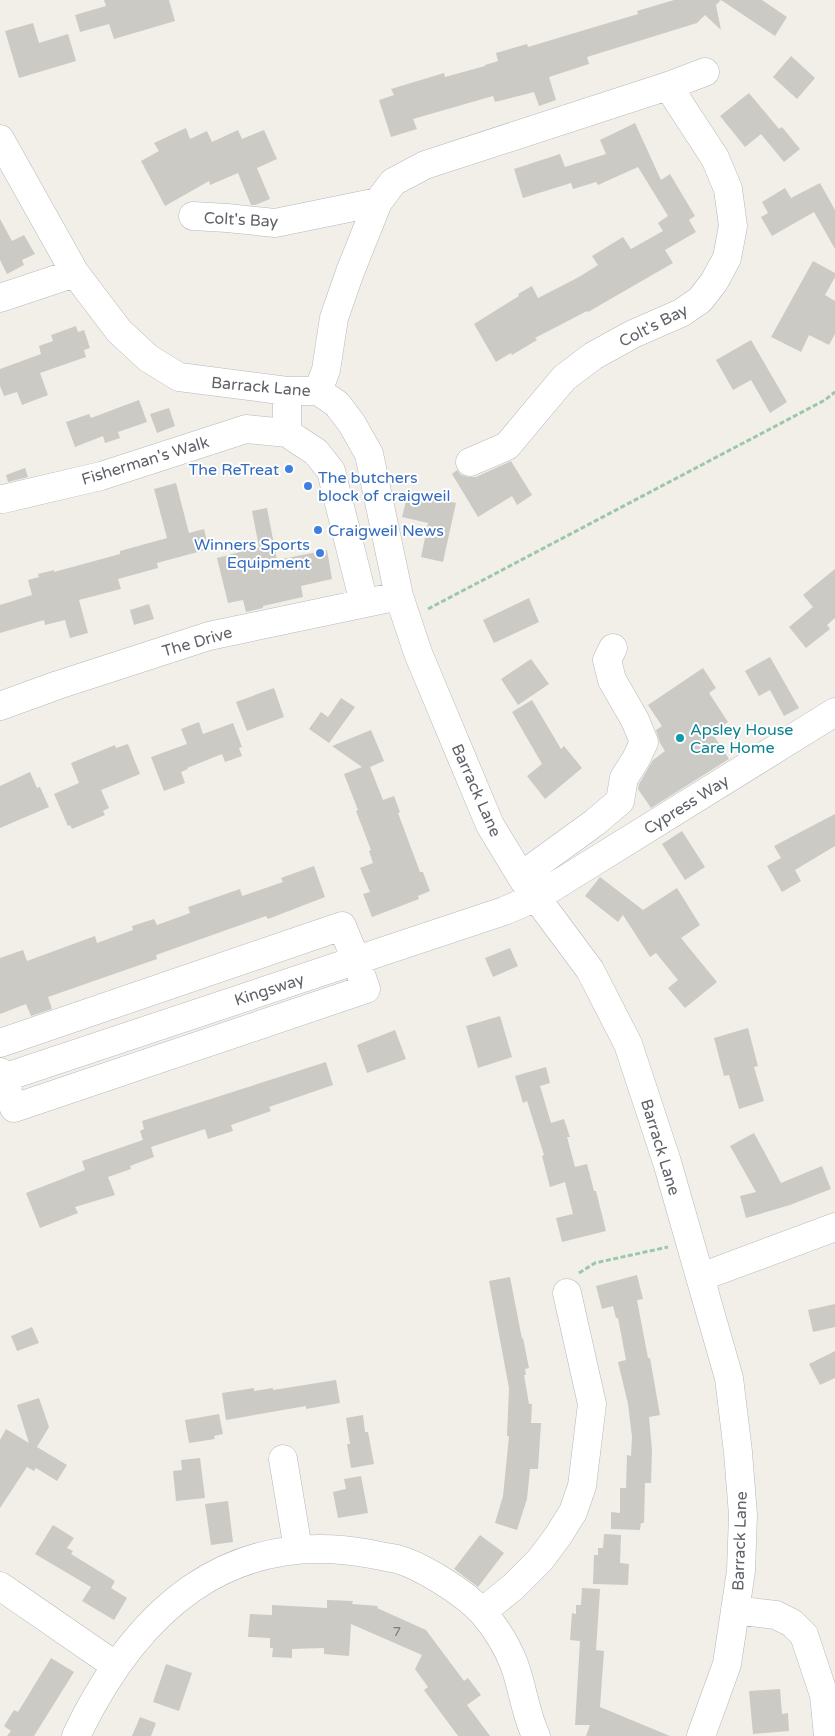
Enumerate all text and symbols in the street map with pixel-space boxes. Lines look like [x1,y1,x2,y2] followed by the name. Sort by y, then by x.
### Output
[203,208,279,232] street label: Colt's Bay
[616,300,692,352] street label: Colt's Bay
[210,373,311,401] street label: Barrack Lane
[79,432,212,490] street label: Fisherman's Walk
[189,460,279,480] place label: The ReTreat
[283,463,295,475] marker: The ReTreat
[318,468,450,506] place label: The butchers block of craigweil
[302,480,314,492] marker: The butchers block of craigweil
[328,521,444,541] place label: Craigweil News
[312,524,324,536] marker: Craigweil News
[194,535,310,573] place label: Winners Sports Equipment
[314,547,326,559] marker: Winners Sports Equipment
[160,622,235,662] street label: The Drive
[690,720,793,758] place label: Apsley House Care Home
[674,732,686,744] marker: Apsley House Care Home
[447,741,506,840] street label: Barrack Lane
[640,771,733,839] street label: Cypress Way
[232,969,307,1011] street label: Kingsway
[636,1097,684,1198] street label: Barrack Lane
[728,1491,752,1591] street label: Barrack Lane
[393,1623,401,1640] house number: 7

